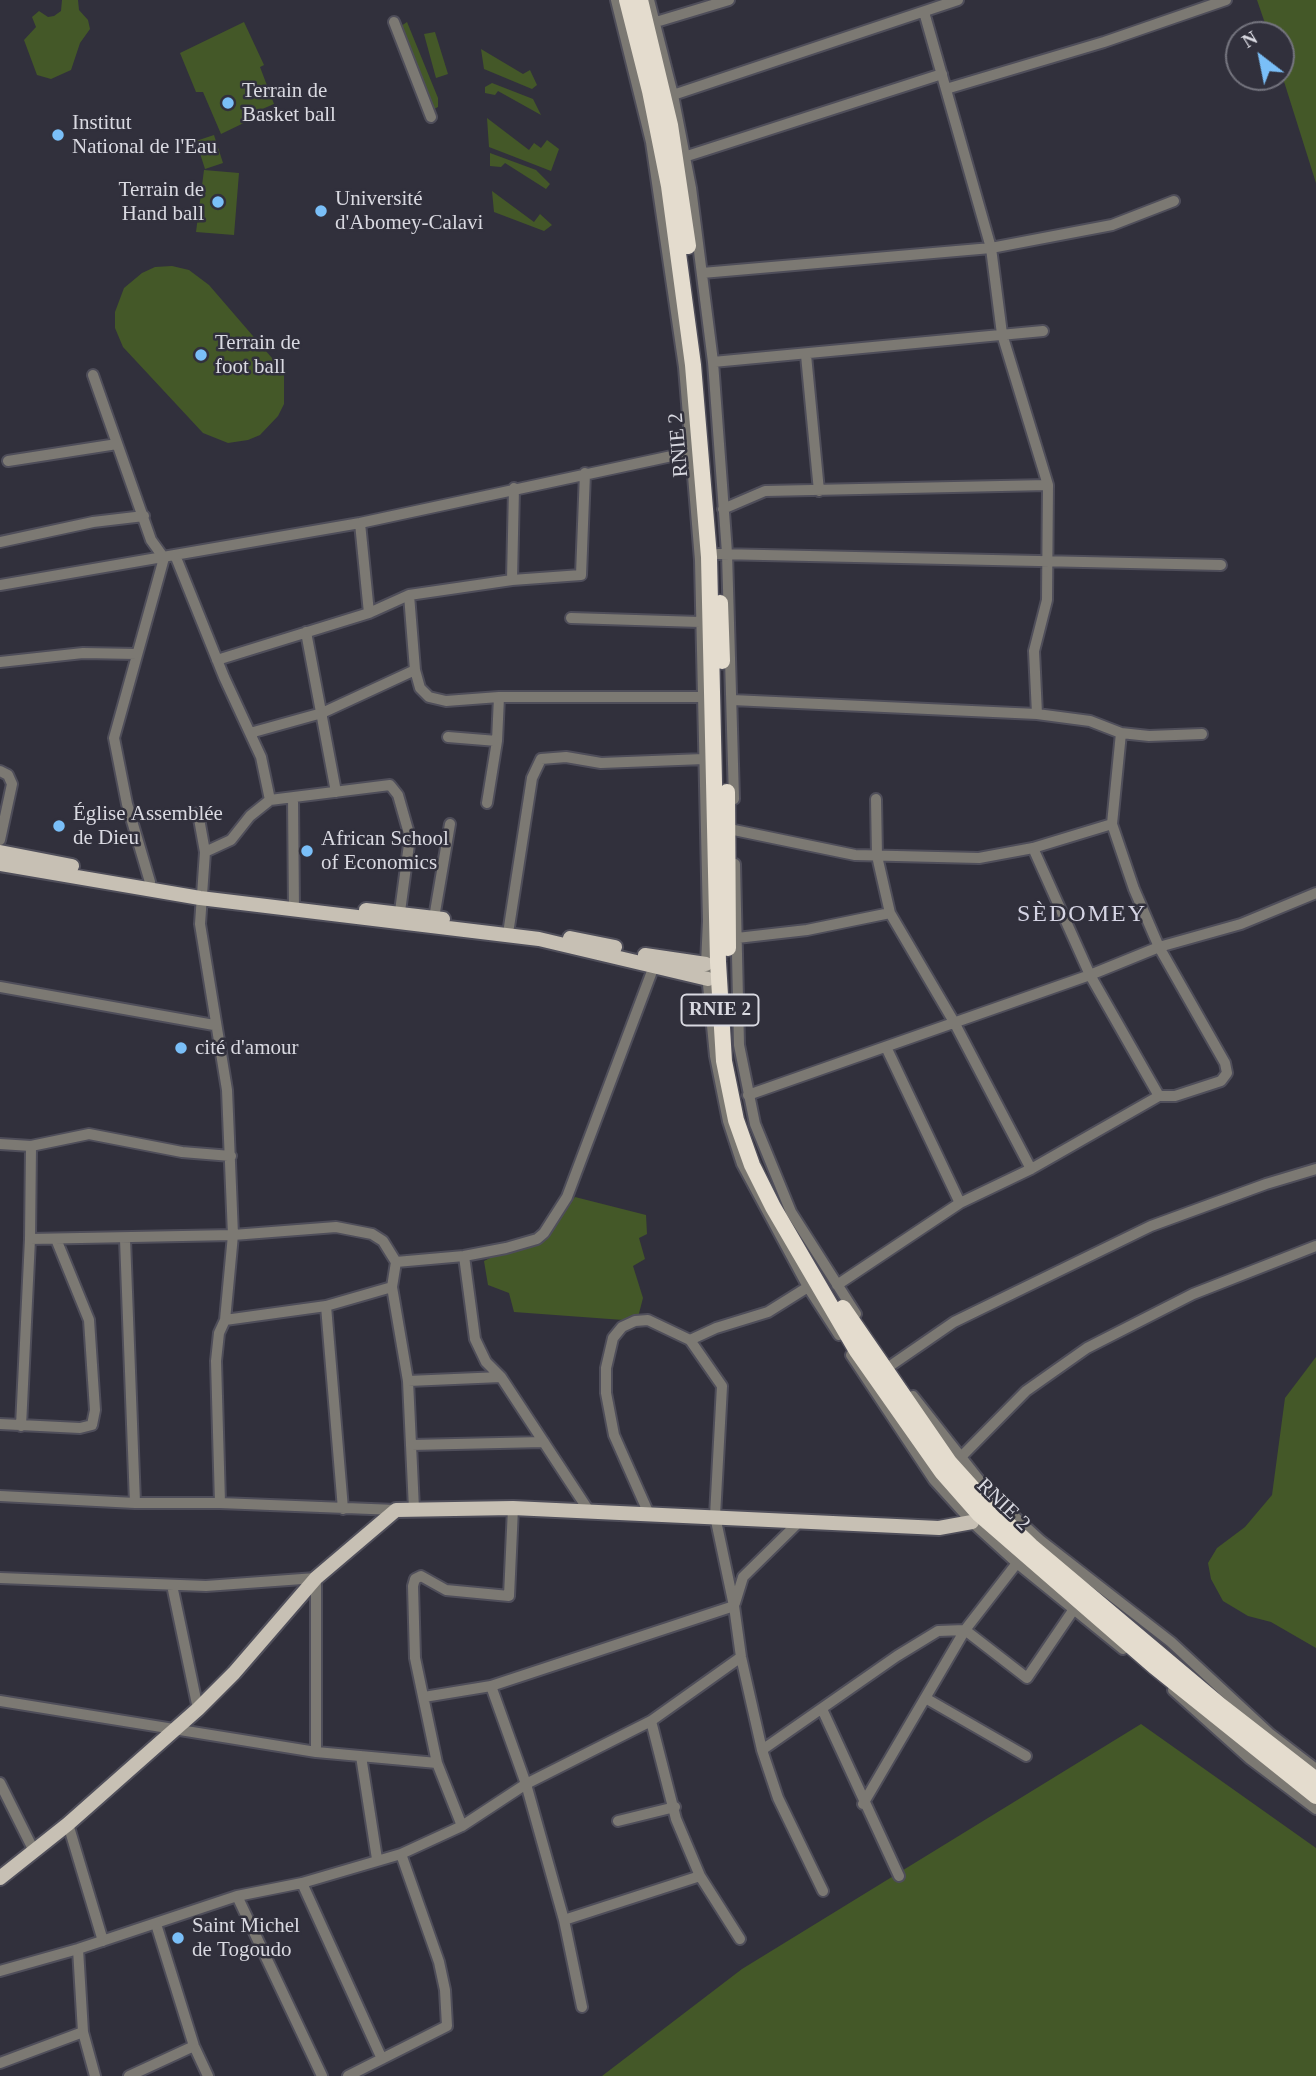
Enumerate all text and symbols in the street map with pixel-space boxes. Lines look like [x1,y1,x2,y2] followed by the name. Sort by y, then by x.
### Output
[1225,21,1295,91] north arrow
[1238,27,1261,52] text: N
[242,78,336,128] place label: Terrain de Basket ball
[220,95,236,111] marker: Terrain de Basket ball
[72,110,217,160] place label: Institut National de l'Eau
[50,127,66,143] marker: Institut National de l'Eau
[119,177,204,227] place label: Terrain de Hand ball
[335,186,483,236] place label: Université d'Abomey-Calavi
[210,194,226,210] marker: Terrain de Hand ball
[313,203,329,219] marker: Université d'Abomey-Calavi
[215,330,300,380] place label: Terrain de foot ball
[193,347,209,363] marker: Terrain de foot ball
[664,412,694,478] street label: RNIE 2
[73,801,223,851] place label: Église Assemblée de Dieu
[51,818,67,834] marker: Église Assemblée de Dieu
[321,826,449,876] place label: African School of Economics
[299,843,315,859] marker: African School of Economics
[1018,901,1146,929] district label: SÈDOMEY
[682,994,758,1026] road number: RNIE 2
[195,1035,298,1061] place label: cité d'amour
[173,1040,189,1056] marker: cité d'amour
[971,1473,1035,1537] street label: RNIE 2
[192,1913,300,1963] place label: Saint Michel de Togoudo
[170,1930,186,1946] marker: Saint Michel de Togoudo

